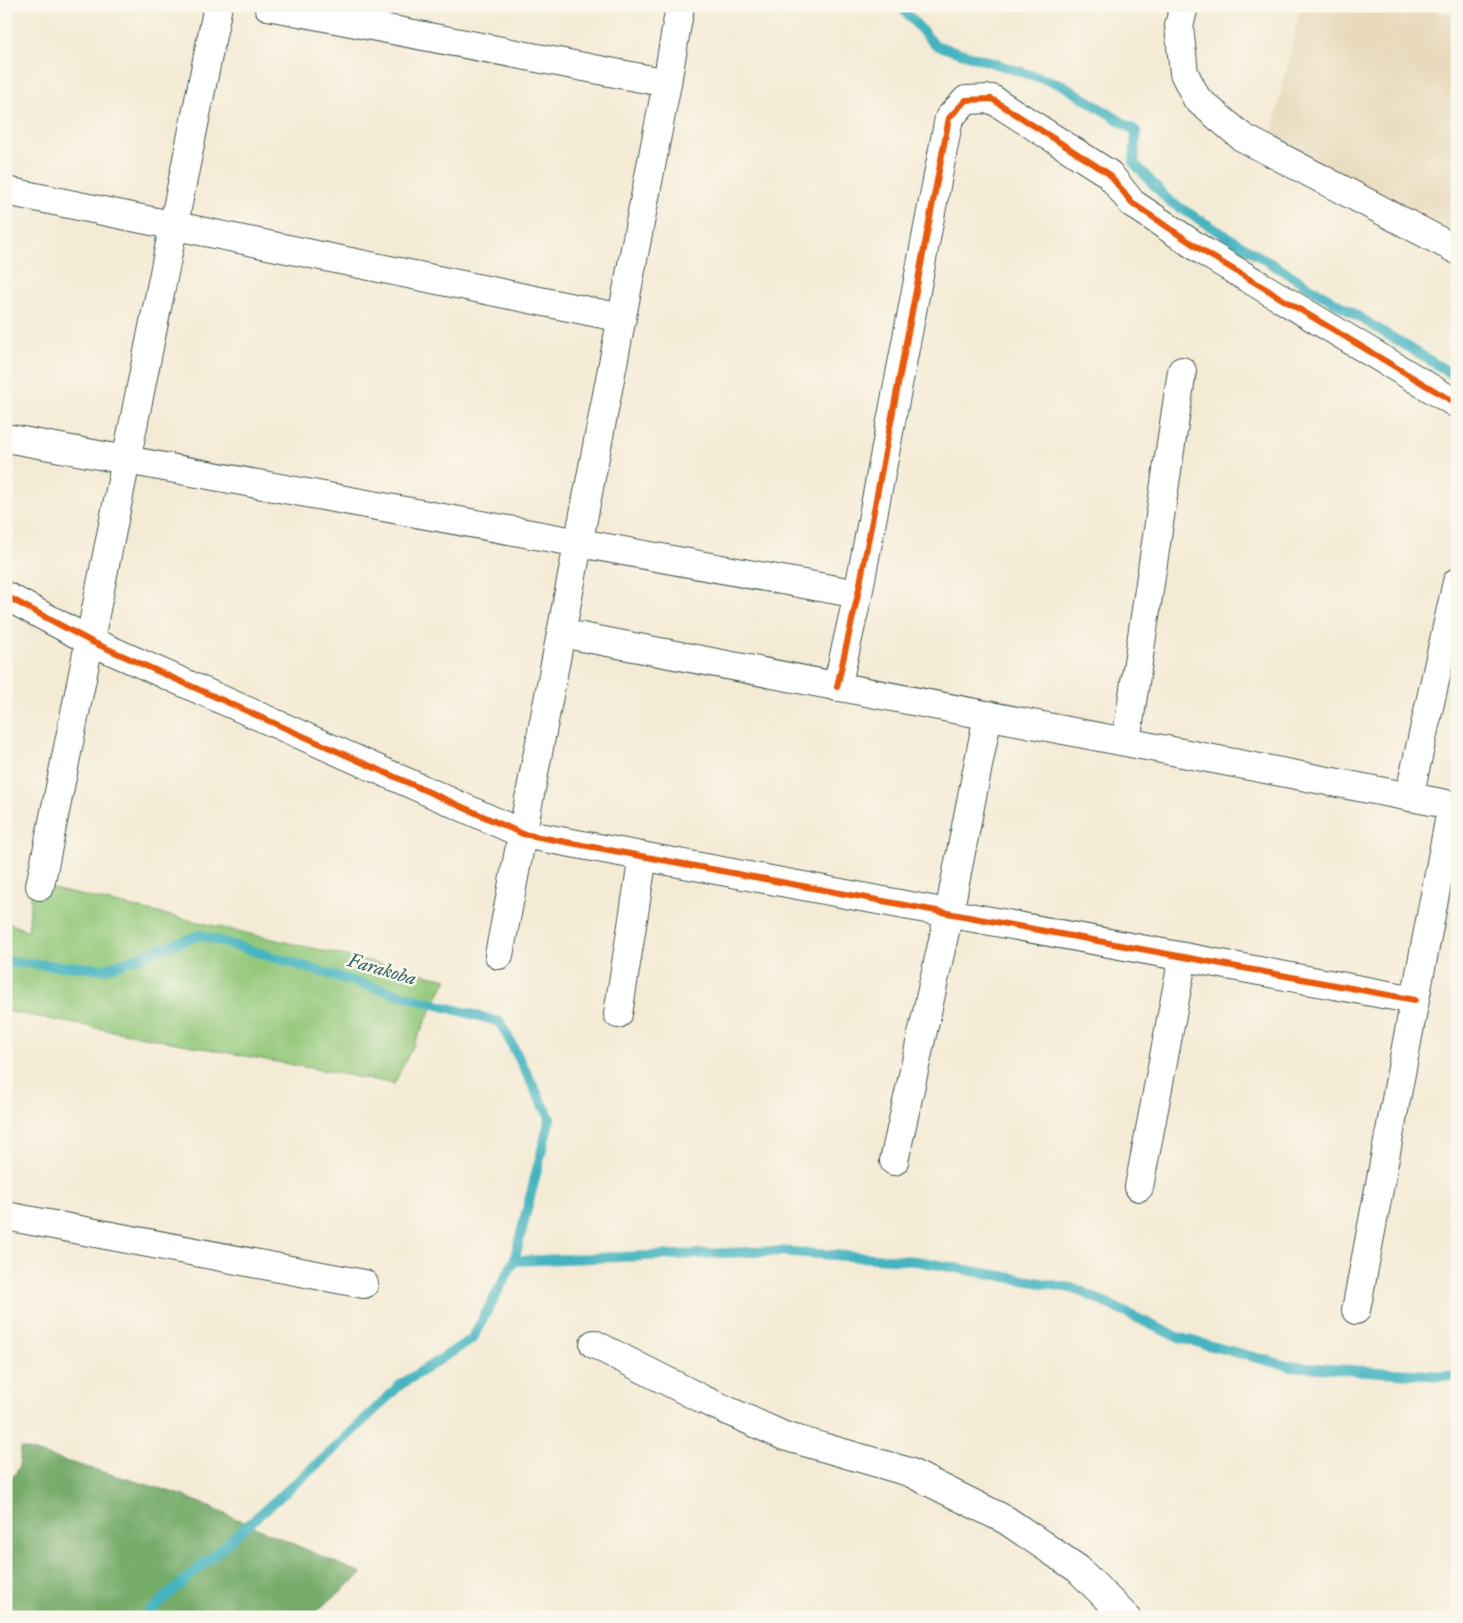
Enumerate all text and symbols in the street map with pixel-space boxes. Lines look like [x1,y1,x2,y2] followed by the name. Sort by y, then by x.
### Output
[344,948,419,990] water label: Farakoba

